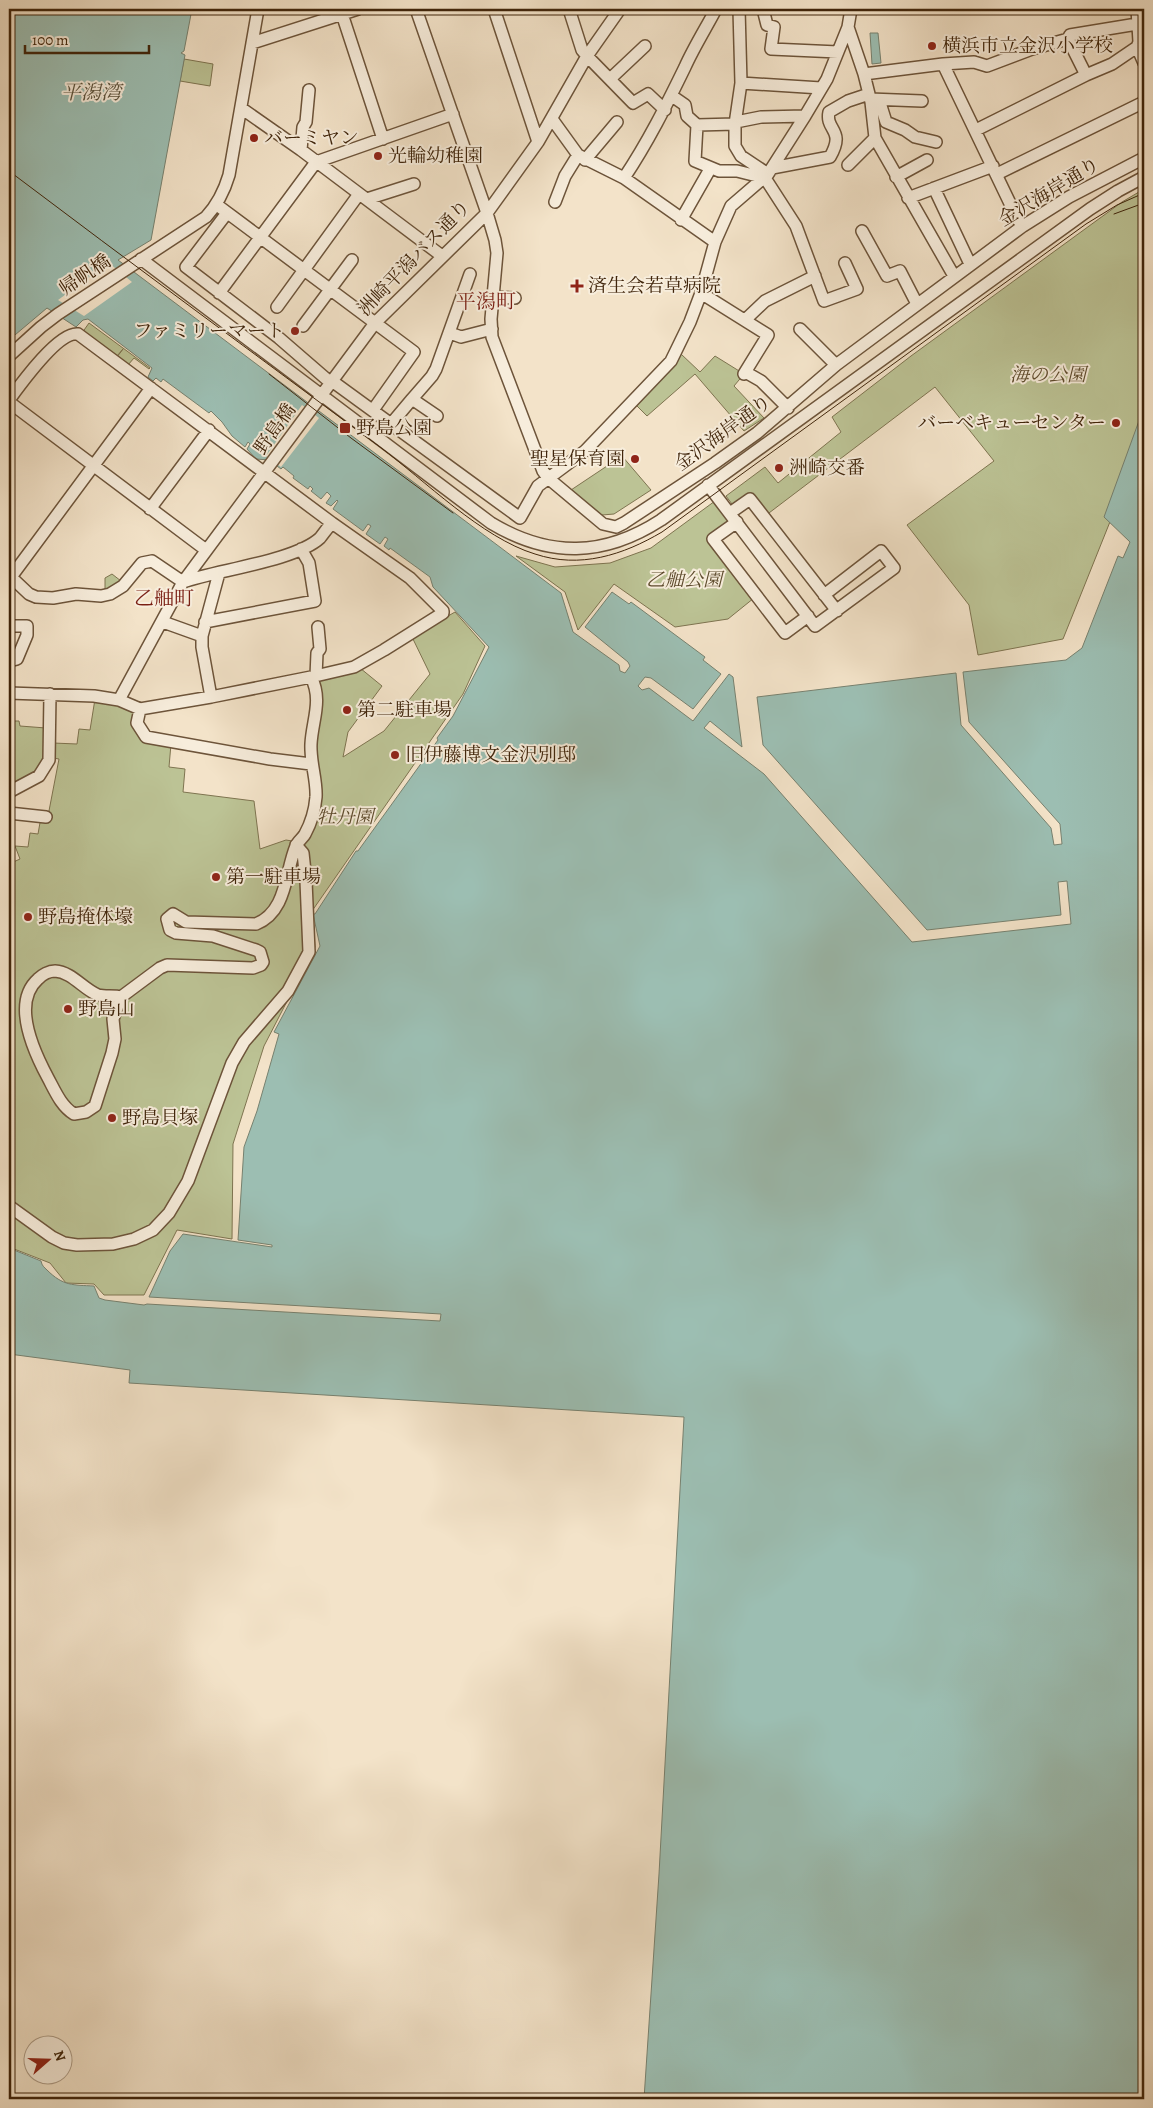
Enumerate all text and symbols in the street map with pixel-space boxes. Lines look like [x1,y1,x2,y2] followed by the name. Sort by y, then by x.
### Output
[25,22,149,54] scale bar
[32,30,69,50] text: 100 m
[942,33,1113,59] place label: 横浜市立金沢小学校
[926,40,938,52] marker: 横浜市立金沢小学校
[61,79,124,106] water label: 平潟湾
[264,125,359,151] place label: バーミヤン
[248,132,260,144] marker: バーミヤン
[388,143,483,169] place label: 光輪幼稚園
[372,150,384,162] marker: 光輪幼稚園
[993,151,1105,233] street label: 金沢海岸通り
[352,194,476,322] street label: 洲崎平潟バス通り
[54,248,116,302] street label: 帰帆橋
[588,273,721,299] place label: 済生会若草病院
[570,279,584,293] marker: 済生会若草病院
[456,288,516,315] district label: 平潟町
[133,318,285,344] place label: ファミリーマート
[289,325,301,337] marker: ファミリーマート
[1010,362,1089,388] park label: 海の公園
[669,389,777,477] street label: 金沢海岸通り
[248,398,302,460] street label: 野島橋
[917,410,1106,436] place label: バーベキューセンター
[356,415,432,441] place label: 野島公園
[1110,417,1122,429] marker: バーベキューセンター
[338,421,352,435] marker: 野島公園
[530,446,625,472] place label: 聖星保育園
[629,453,641,465] marker: 聖星保育園
[789,455,865,481] place label: 洲崎交番
[773,462,785,474] marker: 洲崎交番
[646,567,725,593] park label: 乙舳公園
[134,585,194,612] district label: 乙舳町
[357,697,452,723] place label: 第二駐車場
[341,704,353,716] marker: 第二駐車場
[405,742,576,768] place label: 旧伊藤博文金沢別邸
[389,749,401,761] marker: 旧伊藤博文金沢別邸
[316,804,376,830] park label: 牡丹園
[226,864,321,890] place label: 第一駐車場
[210,871,222,883] marker: 第一駐車場
[38,904,133,930] place label: 野島掩体壕
[22,911,34,923] marker: 野島掩体壕
[78,996,135,1022] place label: 野島山
[62,1003,74,1015] marker: 野島山
[122,1105,198,1131] place label: 野島貝塚
[106,1112,118,1124] marker: 野島貝塚
[22,2036,72,2086] north arrow
[49,2048,70,2064] text: N

